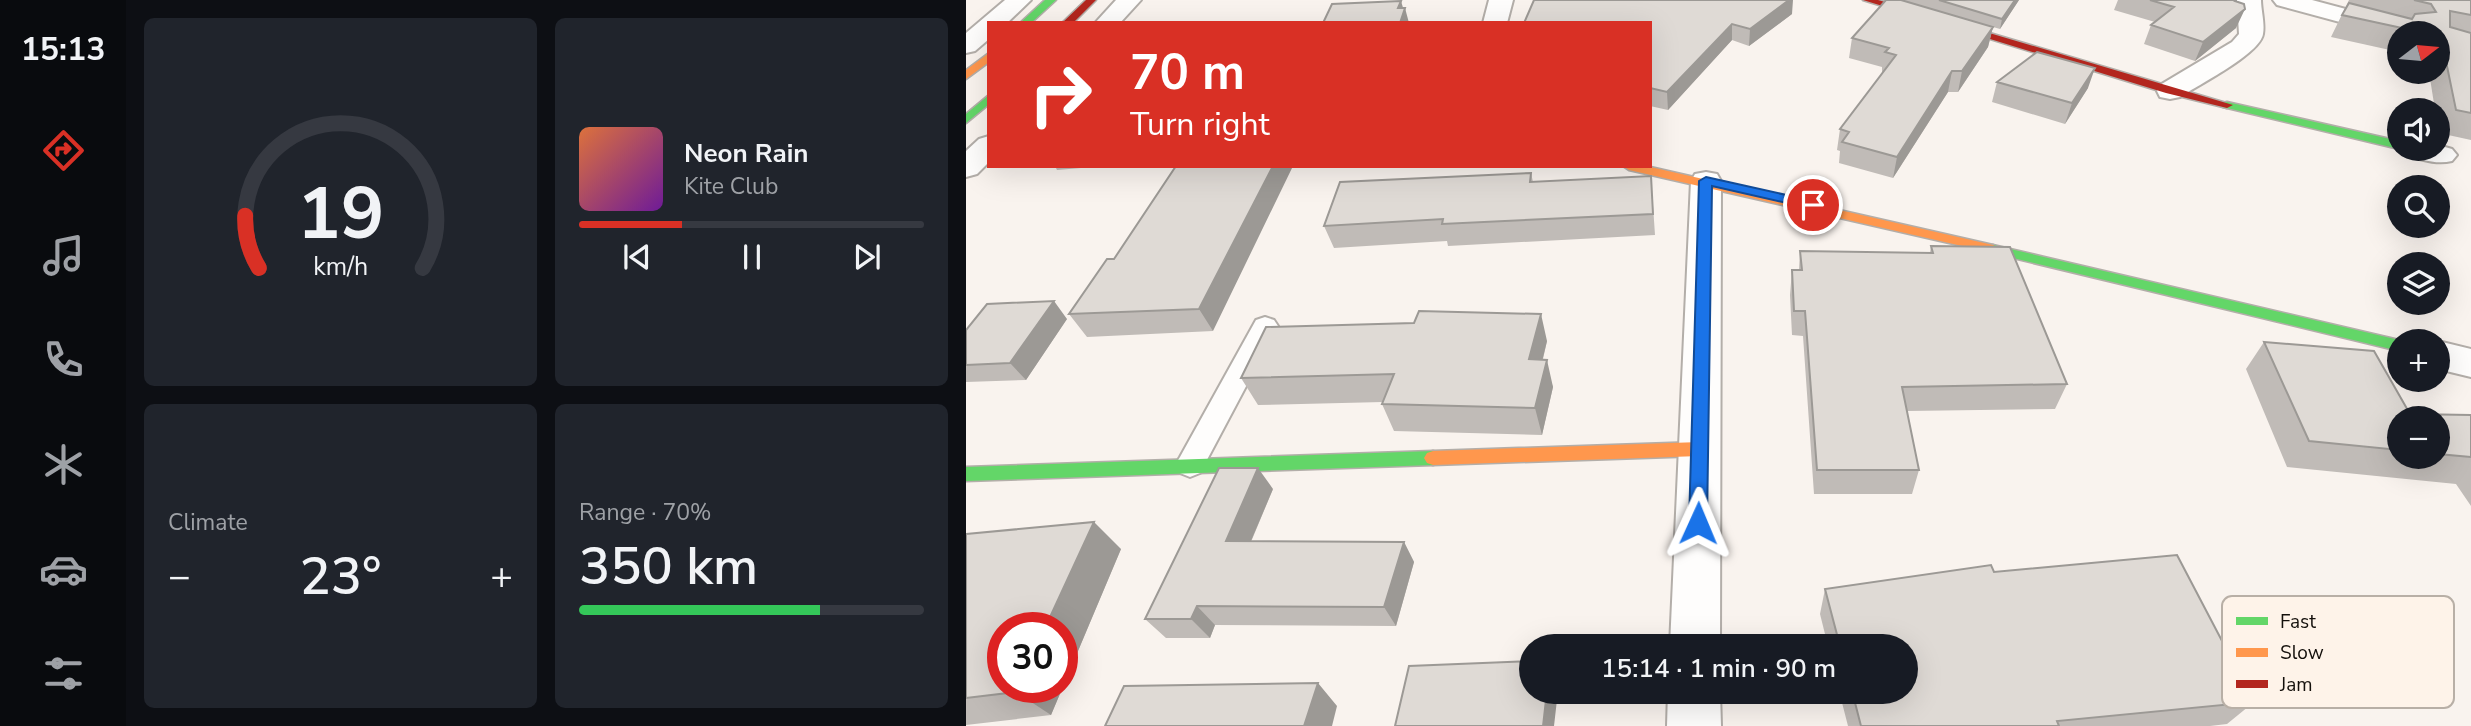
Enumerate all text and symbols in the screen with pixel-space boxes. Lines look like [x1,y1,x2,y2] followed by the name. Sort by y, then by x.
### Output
[2387,21,2450,84] north arrow
[2387,21,2450,469] map controls
[21,28,105,71] text: 15:13
[1130,39,1245,106] text: 70 m
[1015,49,1106,140] icon: right
[2387,98,2450,161] button: sound
[1130,103,1270,146] text: Turn right
[39,126,88,175] icon: directions
[684,136,809,171] text: Neon Rain
[297,164,384,264] text: 19
[684,171,778,202] text: Kite Club
[1783,175,1843,235] pin
[2387,175,2450,238] button: search
[1794,186,1832,224] icon: arrive
[39,231,88,280] icon: music
[618,238,656,276] icon: previous
[733,238,771,276] icon: pause
[848,238,886,276] icon: next
[313,250,368,284] text: km/h
[2387,252,2450,315] button: layers
[2387,329,2450,392] button: +
[39,335,88,384] icon: phone
[2387,406,2450,469] button: −
[39,440,88,489] icon: climate
[1661,486,1735,560] position arrow
[579,497,711,528] text: Range · 70%
[168,507,248,538] text: Climate
[579,531,758,602] text: 350 km
[300,541,381,612] text: 23°
[39,545,88,594] icon: car
[168,551,191,602] text: −
[490,551,513,602] text: +
[2222,596,2454,708] legend
[2280,609,2316,635] text: Fast
[987,612,1078,703] speed limit sign: 30
[2280,640,2324,666] text: Slow
[39,649,88,698] icon: filters
[1601,651,1836,686] text: 15:14 · 1 min · 90 m
[2279,672,2313,698] text: Jam

